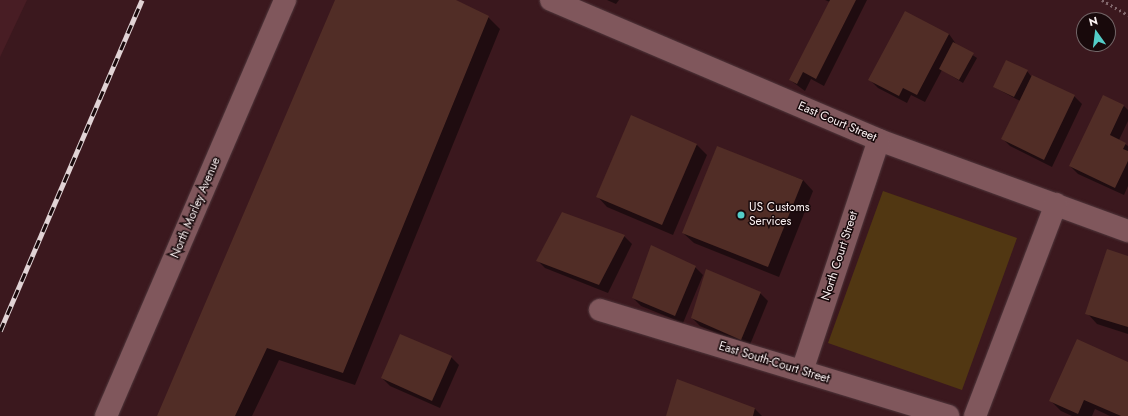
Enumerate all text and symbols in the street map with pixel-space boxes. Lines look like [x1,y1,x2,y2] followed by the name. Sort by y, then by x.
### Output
[1076,12,1116,52] north arrow
[1087,13,1100,30] text: N
[796,99,878,145] street label: East Court Street
[168,155,224,261] street label: North Morley Avenue
[749,201,810,229] place label: US Customs Services
[736,210,746,220] marker: US Customs Services
[819,210,861,302] street label: North Court Street
[717,339,831,387] street label: East South-Court Street

